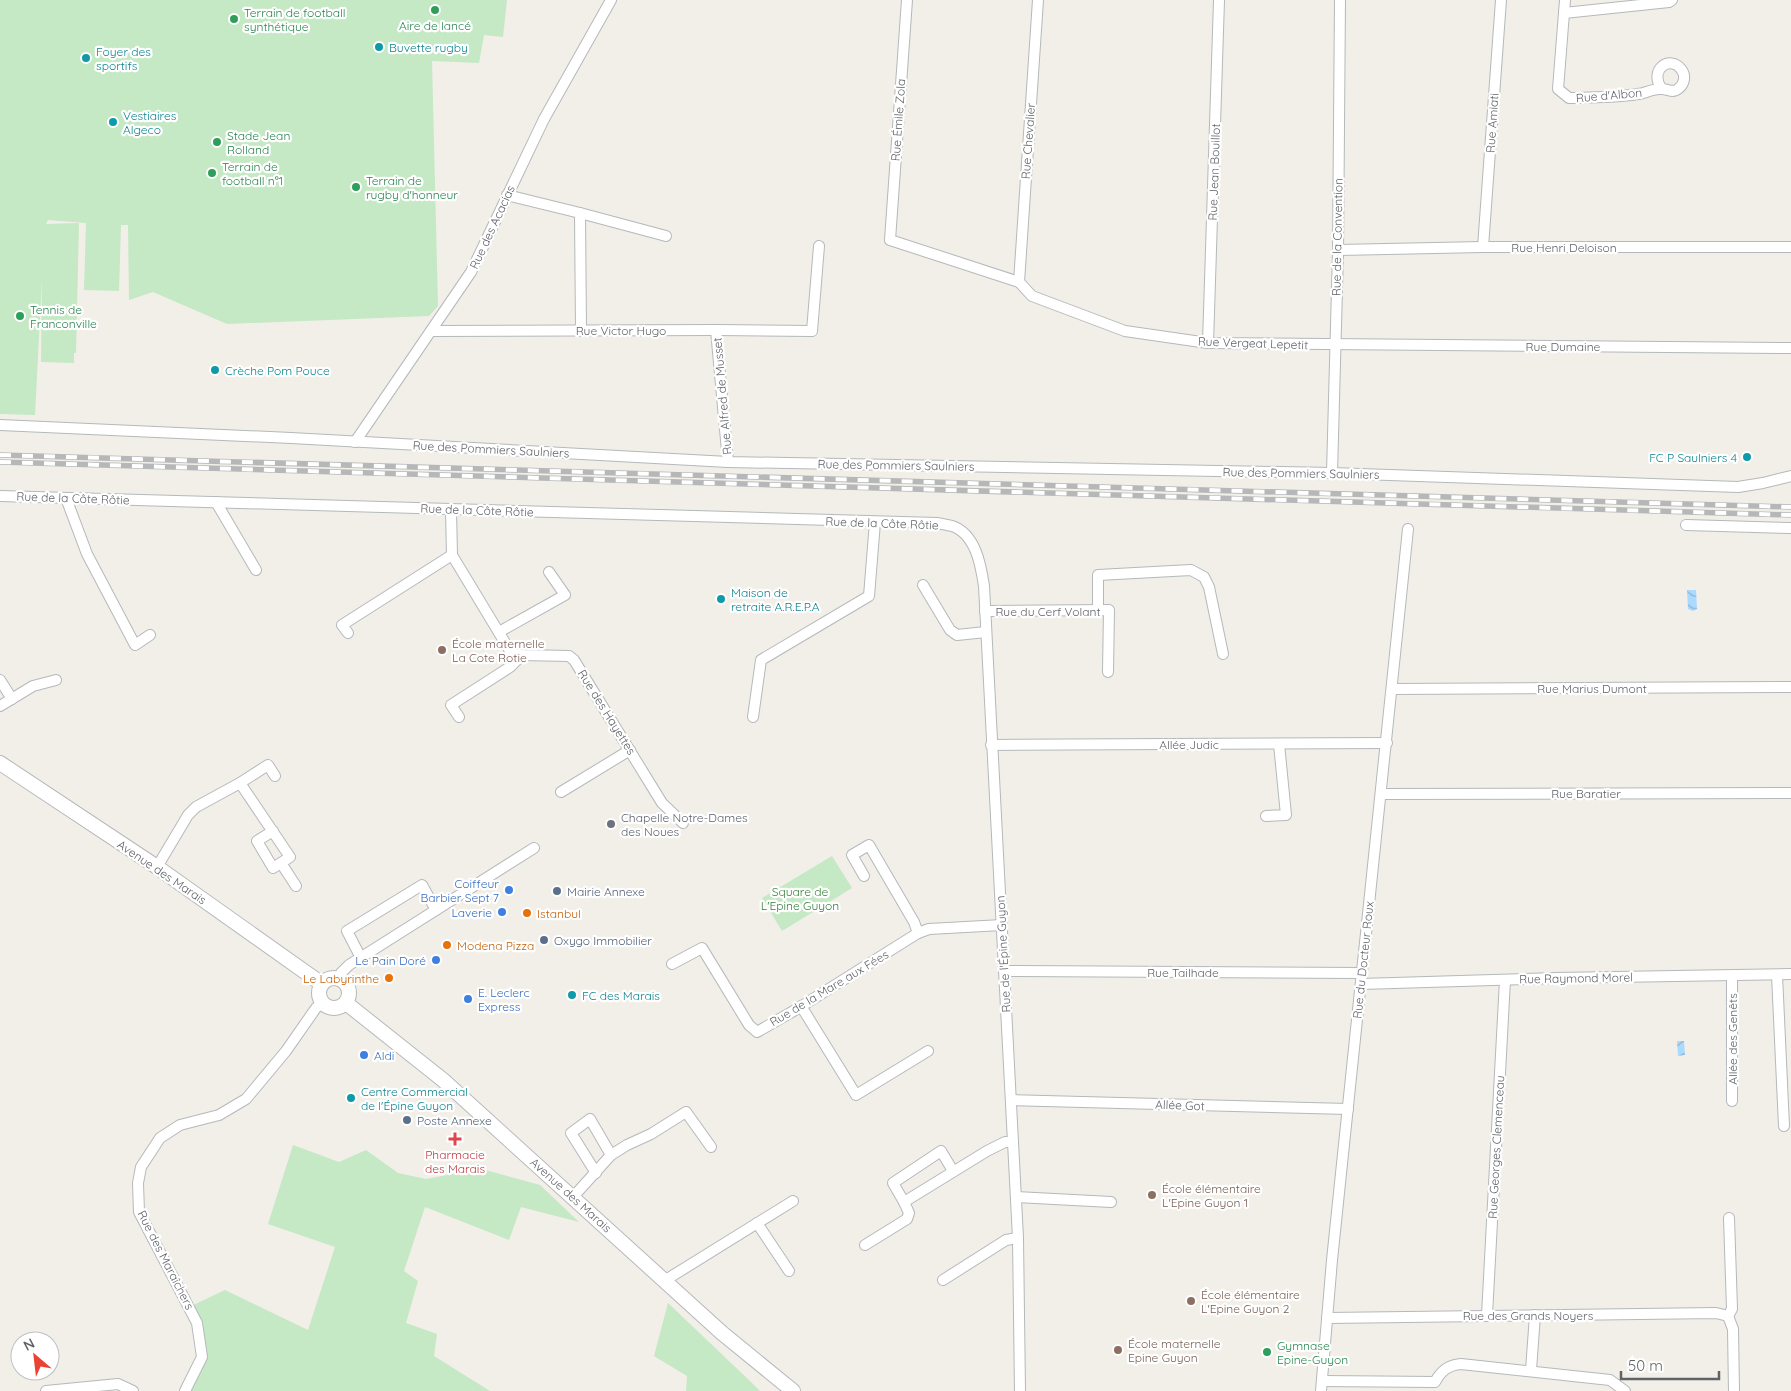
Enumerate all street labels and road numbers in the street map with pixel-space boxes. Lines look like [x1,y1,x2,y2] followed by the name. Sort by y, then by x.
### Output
[888,78,908,162] street label: Rue Émile Zola
[1575,85,1643,105] street label: Rue d'Albon
[1482,93,1502,153] street label: Rue Amiati
[1018,102,1038,180] street label: Rue Chevalier
[1205,123,1223,221] street label: Rue Jean Bouillot
[1328,178,1346,296] street label: Rue de la Convention
[466,182,518,271] street label: Rue des Acacias
[1511,240,1617,255] street label: Rue Henri Deloison
[576,323,666,338] street label: Rue Victor Hugo
[1198,334,1308,352] street label: Rue Vergeat Lepetit
[709,337,735,455] street label: Rue Alfred de Musset
[1526,339,1601,354] street label: Rue Dumaine
[412,437,570,461] street label: Rue des Pommiers Saulniers
[817,456,975,474] street label: Rue des Pommiers Saulniers
[1222,464,1380,482] street label: Rue des Pommiers Saulniers
[16,489,130,507] street label: Rue de la Côte Rôtie
[420,501,534,519] street label: Rue de la Côte Rôtie
[825,514,939,532] street label: Rue de la Côte Rôtie
[995,604,1101,619] street label: Rue du Cerf Volant
[575,667,639,758] street label: Rue des Hayettes
[1537,681,1647,696] street label: Rue Marius Dumont
[1159,737,1219,752] street label: Allée Judic
[1551,786,1621,801] street label: Rue Baratier
[115,837,210,908] street label: Avenue des Marais
[992,895,1014,1013] street label: Rue de l'Épine Guyon
[1349,900,1377,1019] street label: Rue du Docteur Roux
[767,946,891,1029] street label: Rue de la Mare aux Fées
[1147,965,1219,980] street label: Rue Tailhade
[1519,970,1633,986] street label: Rue Raymond Morel
[1725,993,1740,1085] street label: Allée des Genêts
[1485,1075,1507,1219] street label: Rue Georges Clemenceau
[1155,1097,1205,1113] street label: Allée Got
[527,1154,615,1236] street label: Avenue des Marais
[134,1208,198,1312] street label: Rue des Maraîchers
[1463,1308,1594,1323] street label: Rue des Grands Noyers

